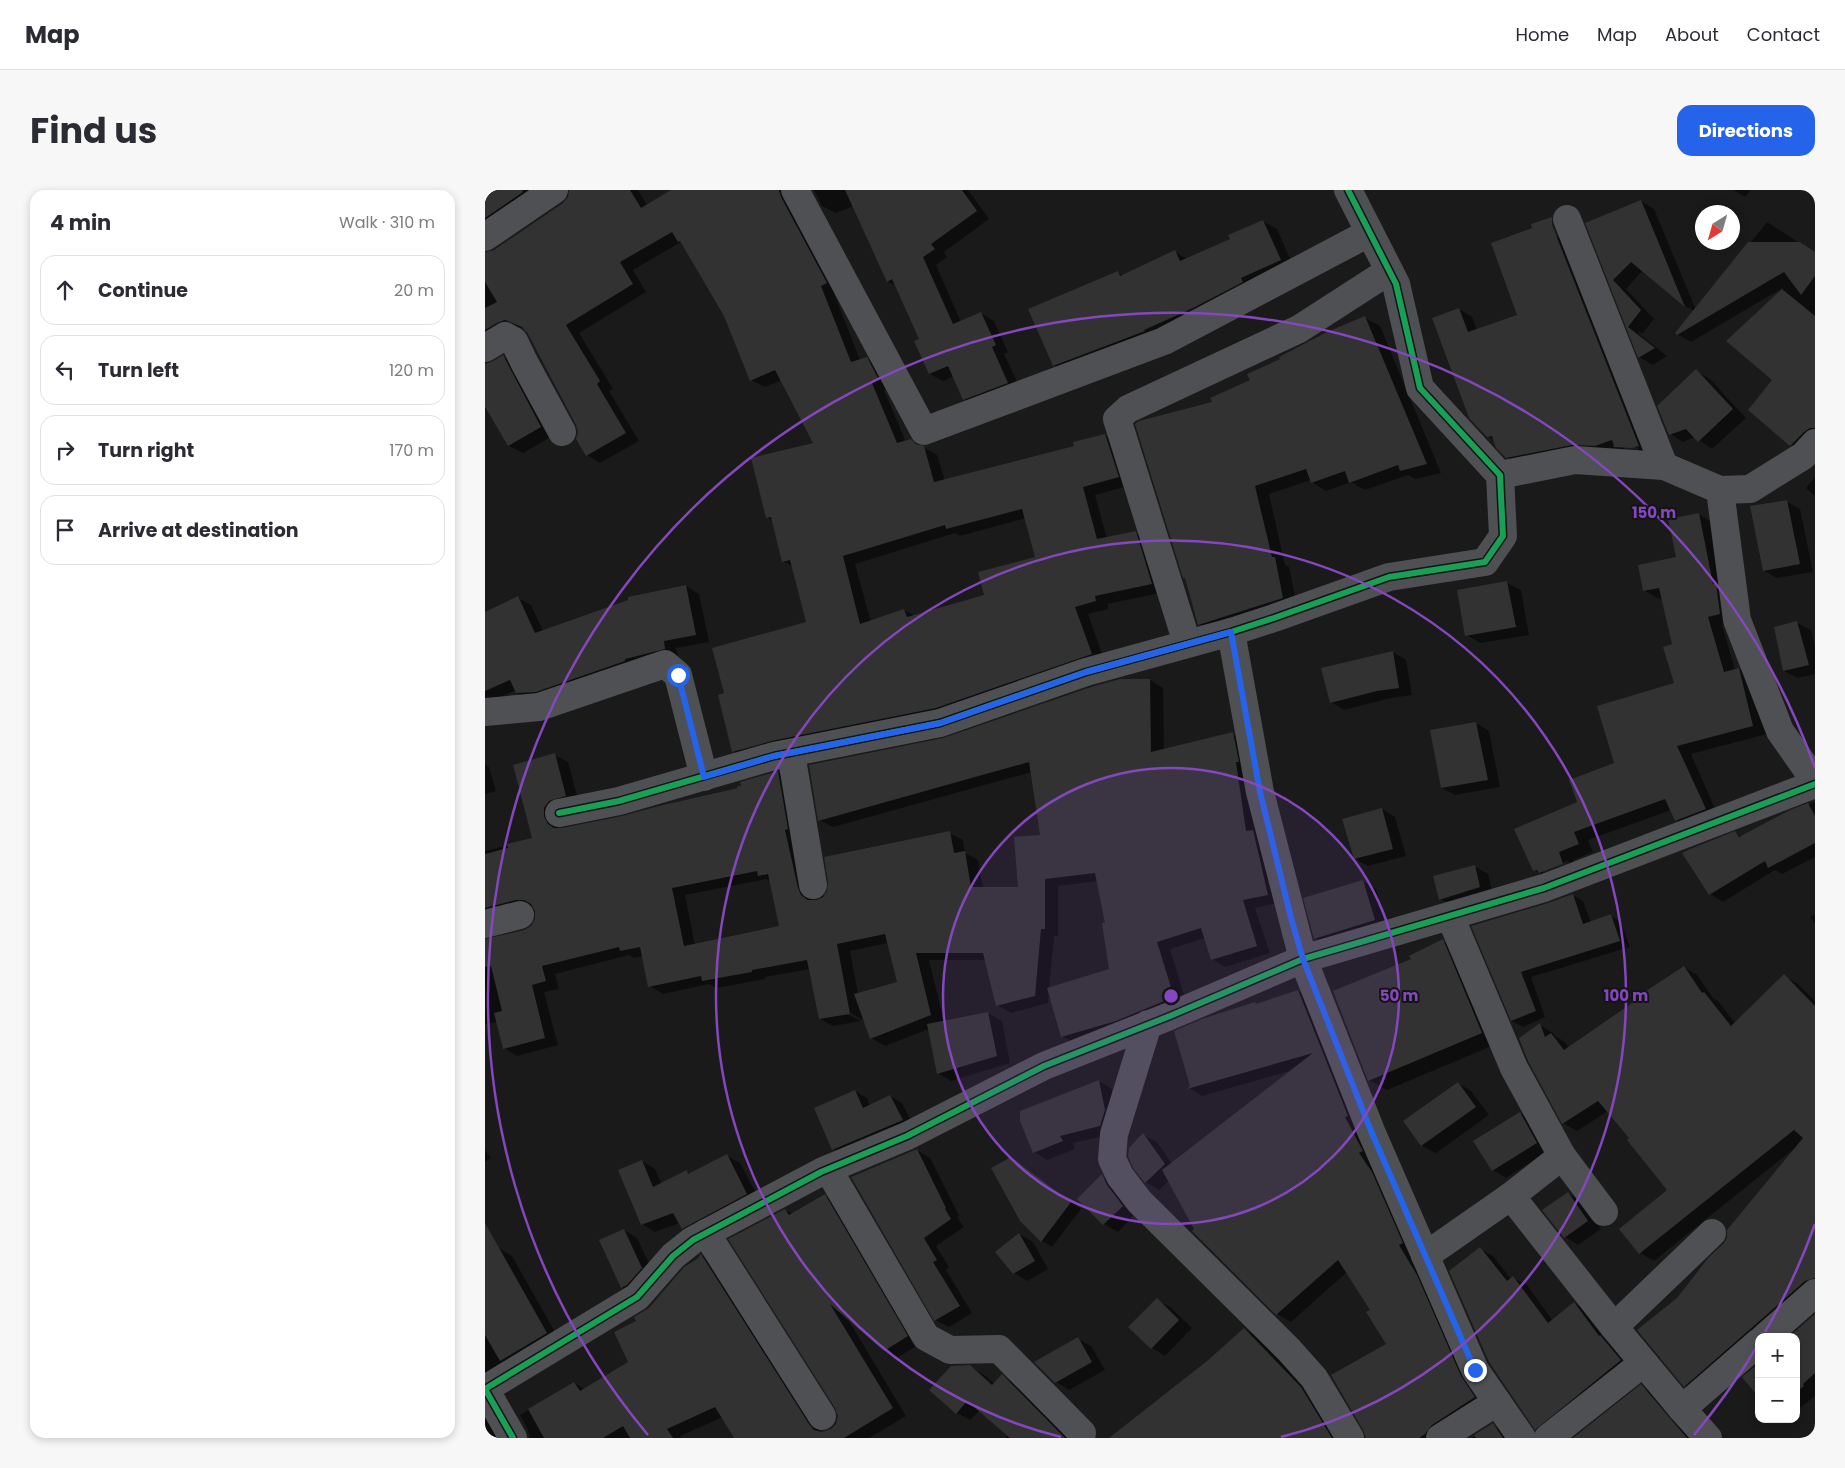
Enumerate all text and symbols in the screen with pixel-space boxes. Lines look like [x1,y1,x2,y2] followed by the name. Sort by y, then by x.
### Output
[25,18,80,51] text: Map
[1515,22,1569,47] text: Home
[1597,22,1637,47] text: Map
[1665,22,1719,47] text: About
[1747,22,1820,47] text: Contact
[1677,105,1815,156] button: Directions
[30,106,157,155] text: Find us
[1695,205,1740,250] north arrow
[50,208,111,237] text: 4 min
[339,211,435,234] text: Walk · 310 m
[51,276,79,304] icon: ahead
[98,277,188,304] text: Continue
[394,279,434,302] text: 20 m
[51,356,79,384] icon: left
[98,357,179,384] text: Turn left
[389,359,434,382] text: 120 m
[51,436,79,464] icon: right
[98,437,194,464] text: Turn right
[389,439,434,462] text: 170 m
[1632,502,1676,523] text: 150 m
[51,516,79,544] icon: arrive
[98,517,299,544] text: Arrive at destination
[667,664,690,687] route start
[1380,985,1418,1006] text: 50 m
[1604,985,1648,1006] text: 100 m
[1162,987,1180,1005] centre of rings
[1755,1333,1800,1423] map controls
[1755,1333,1800,1378] button: +
[1464,1359,1487,1382] route end
[1755,1378,1800,1423] button: −

